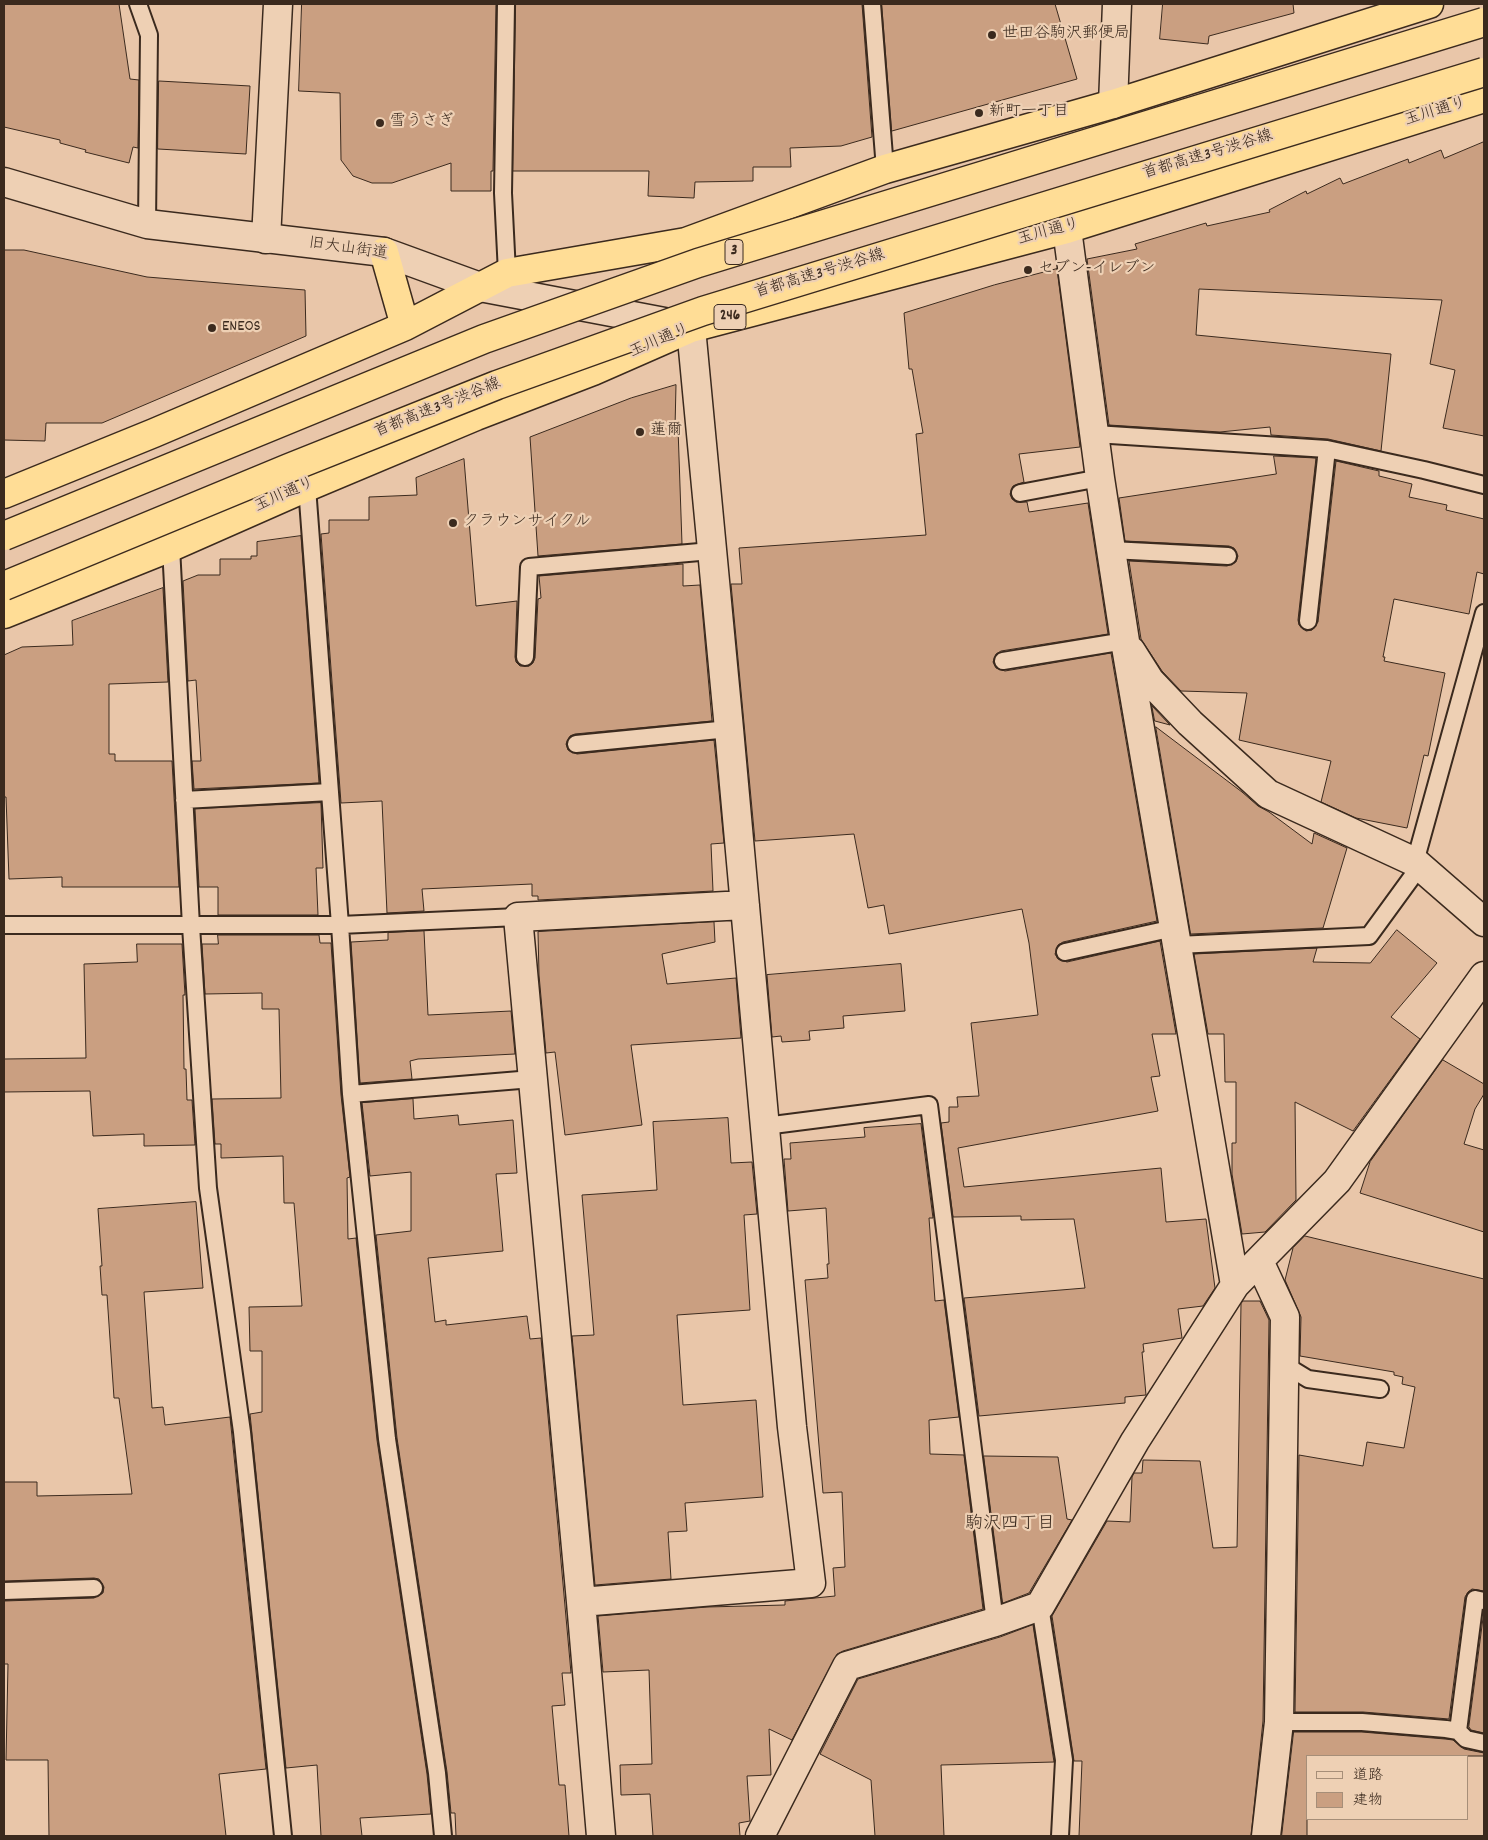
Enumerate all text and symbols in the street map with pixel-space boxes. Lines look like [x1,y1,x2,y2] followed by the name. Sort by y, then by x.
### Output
[1002,25,1130,45] place label: 世田谷駒沢郵便局
[986,29,998,41] marker: 世田谷駒沢郵便局
[1403,94,1469,132] street label: 玉川通り
[989,103,1069,123] place label: 新町一丁目
[973,107,985,119] marker: 新町一丁目
[390,113,454,133] place label: 雪うさぎ
[374,117,386,129] marker: 雪うさぎ
[1141,127,1275,185] street label: 首都高速3号渋谷線
[1016,215,1082,251] street label: 玉川通り
[307,235,389,265] street label: 旧大山街道
[725,240,743,264] road number: 3
[753,246,887,304] street label: 首都高速3号渋谷線
[1038,260,1155,280] place label: セブン-イレブン
[1022,264,1034,276] marker: セブン-イレブン
[714,304,746,330] road number: 246
[222,318,261,338] place label: ENEOS
[627,321,693,363] street label: 玉川通り
[206,322,218,334] marker: ENEOS
[372,375,504,443] street label: 首都高速3号渋谷線
[650,422,682,442] place label: 蓮爾
[634,426,646,438] marker: 蓮爾
[252,474,318,518] street label: 玉川通り
[463,513,591,533] place label: クラウンサイクル
[447,517,459,529] marker: クラウンサイクル
[965,1515,1055,1537] district label: 駒沢四丁目
[1306,1755,1468,1820] legend
[1353,1765,1383,1787] text: 道路
[1353,1790,1383,1812] text: 建物

